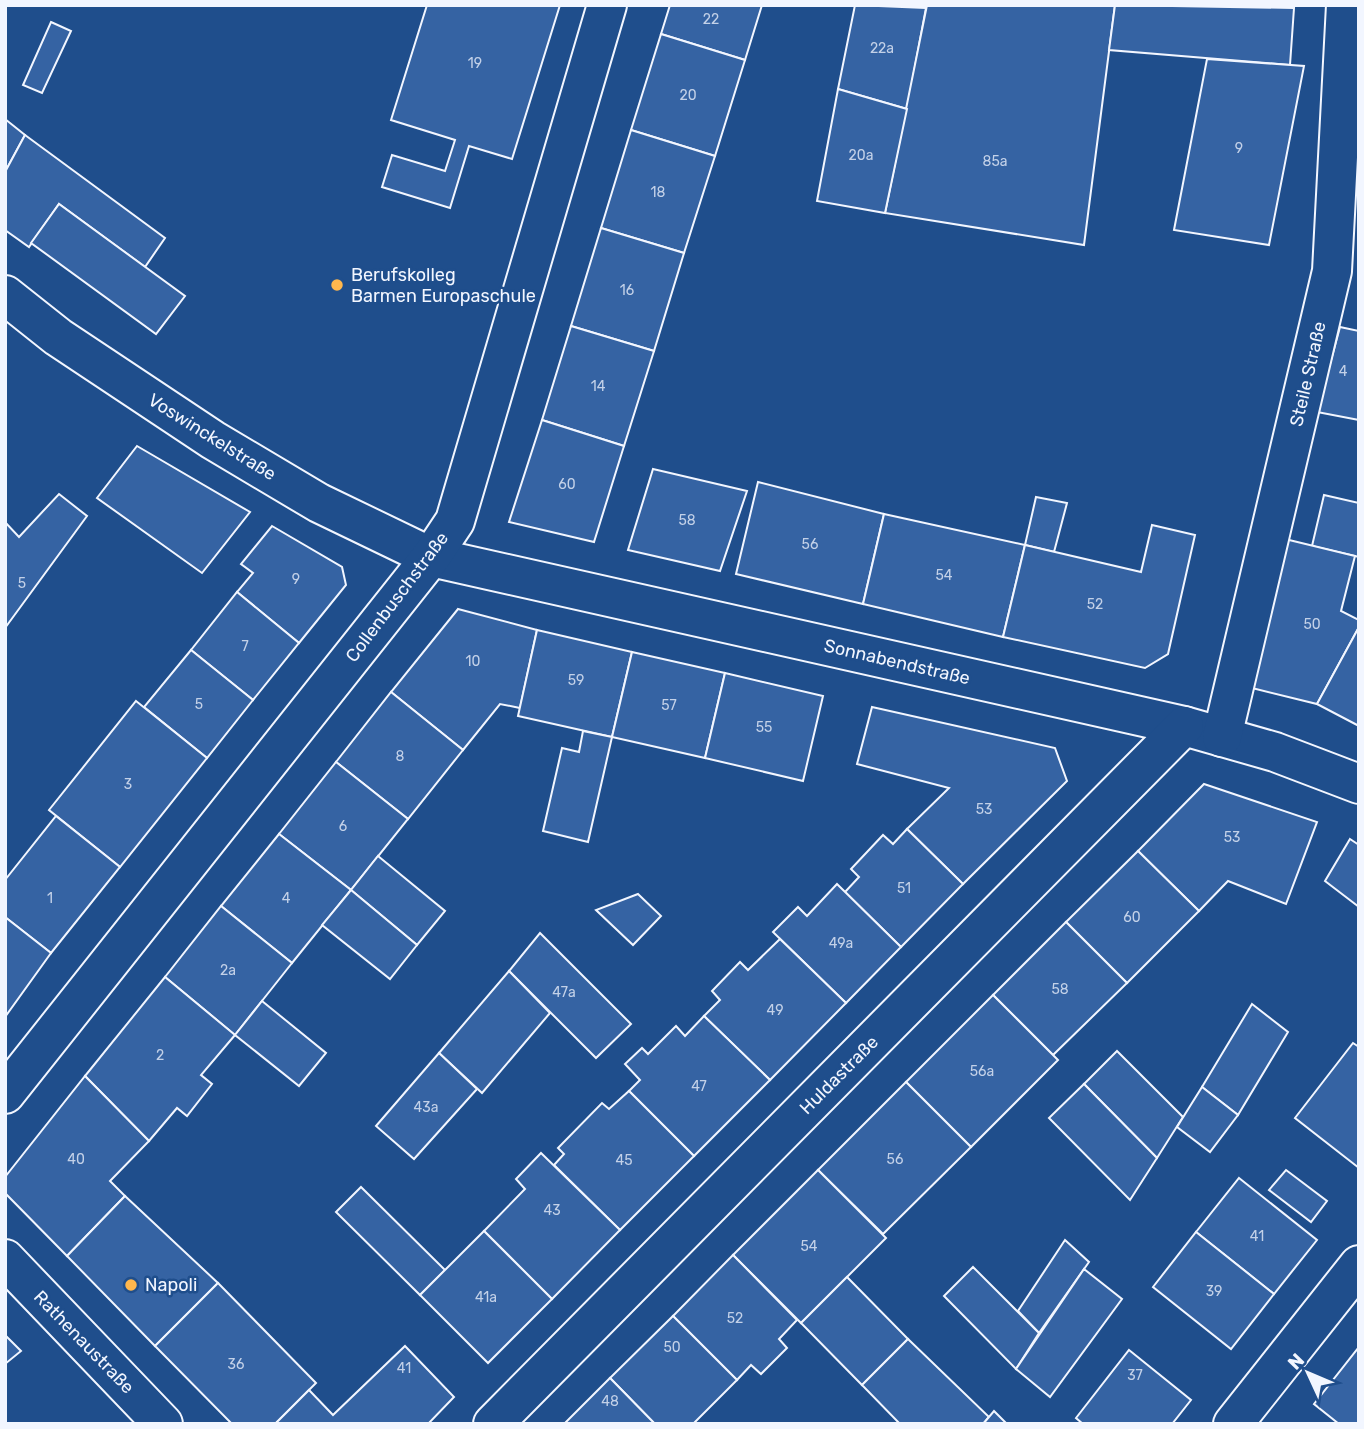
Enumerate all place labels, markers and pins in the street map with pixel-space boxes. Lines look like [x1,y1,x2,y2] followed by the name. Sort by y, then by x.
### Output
[351,264,536,307] place label: Berufskolleg Barmen Europaschule
[329,277,345,293] marker: Berufskolleg Barmen Europaschule
[145,1274,197,1296] place label: Napoli
[123,1277,139,1293] marker: Napoli

